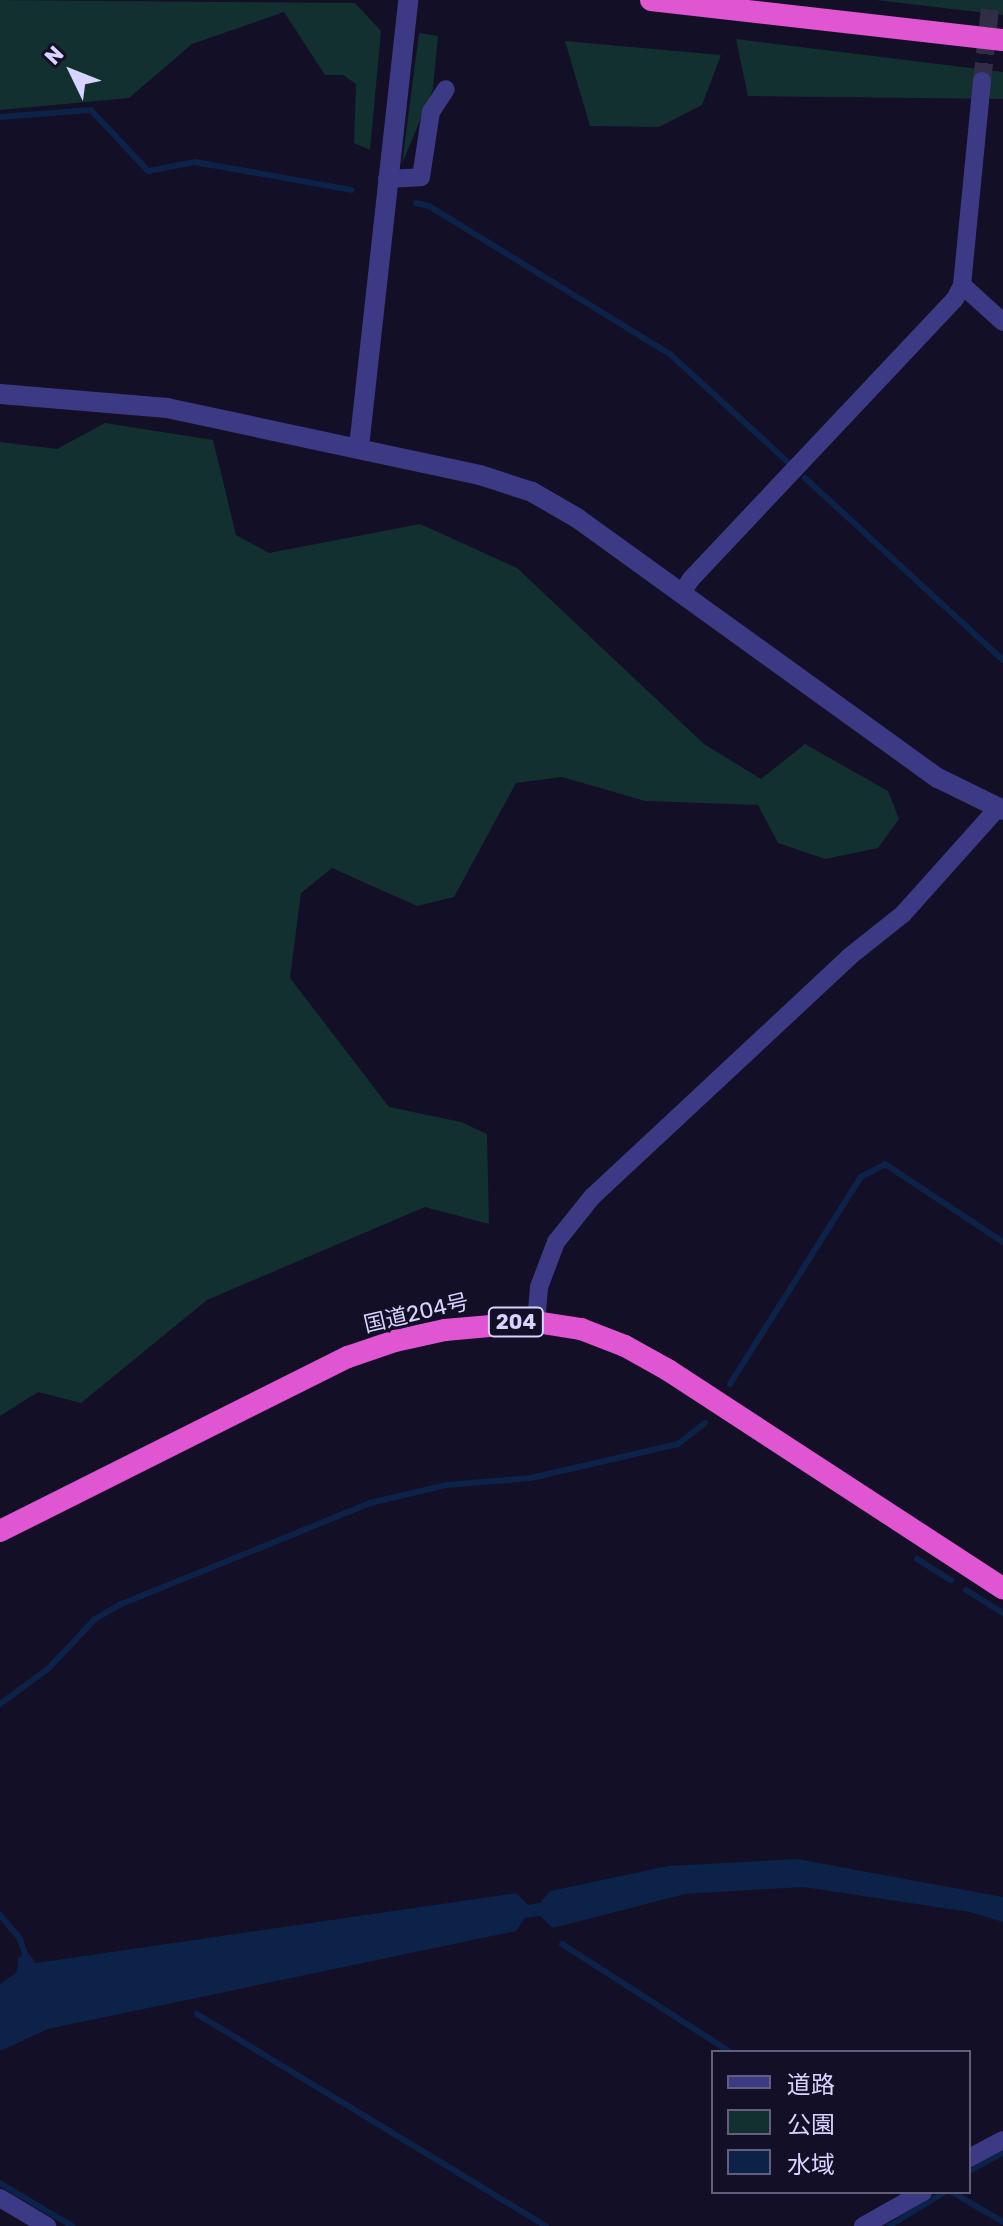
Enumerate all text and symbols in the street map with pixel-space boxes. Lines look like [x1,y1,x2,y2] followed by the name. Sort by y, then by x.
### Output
[32,32,112,112] north arrow
[39,40,69,70] text: N
[361,1288,471,1338] street label: 国道204号
[486,1306,546,1338] road number: 204
[711,2050,971,2194] legend
[787,2071,835,2099] text: 道路
[787,2111,835,2139] text: 公園
[787,2151,835,2179] text: 水域

